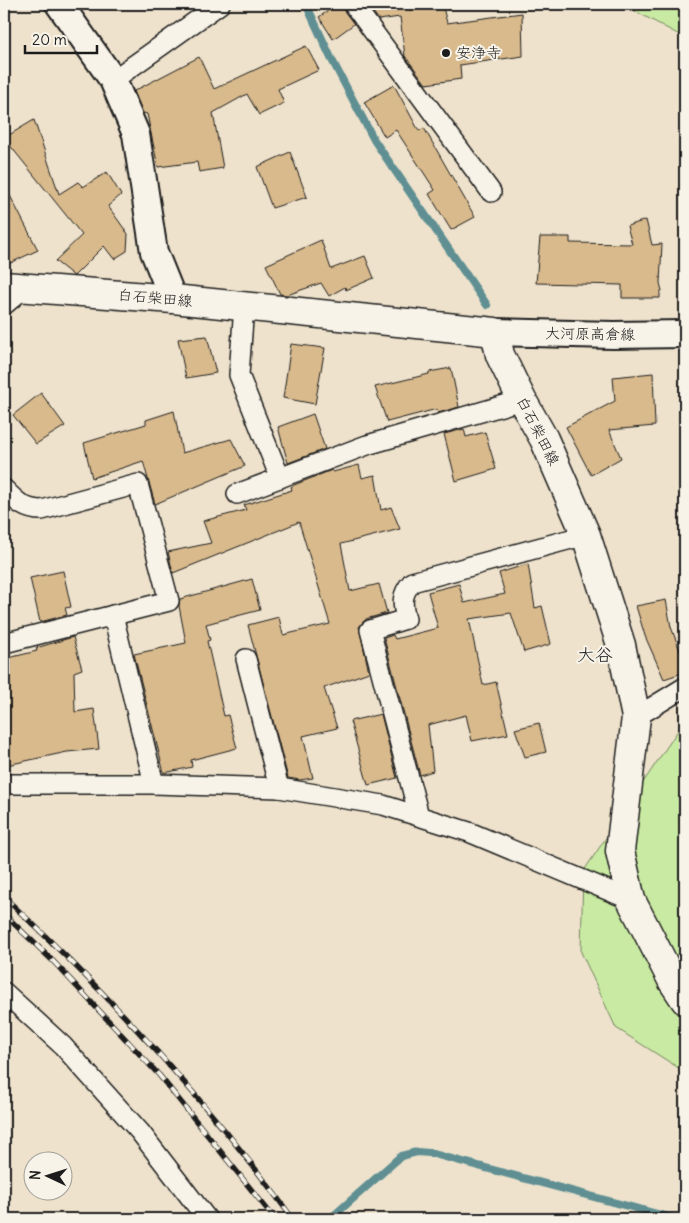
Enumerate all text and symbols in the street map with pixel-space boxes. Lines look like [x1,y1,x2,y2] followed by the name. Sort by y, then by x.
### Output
[25,22,98,54] scale bar
[32,30,67,49] text: 20 m
[456,43,501,62] place label: 安浄寺
[440,47,452,59] marker: 安浄寺
[117,285,193,310] street label: 白石柴田線
[545,323,635,344] street label: 大河原高倉線
[513,393,564,469] street label: 白石柴田線
[577,643,613,666] district label: 大谷
[22,1150,72,1200] north arrow
[26,1170,44,1181] text: N

